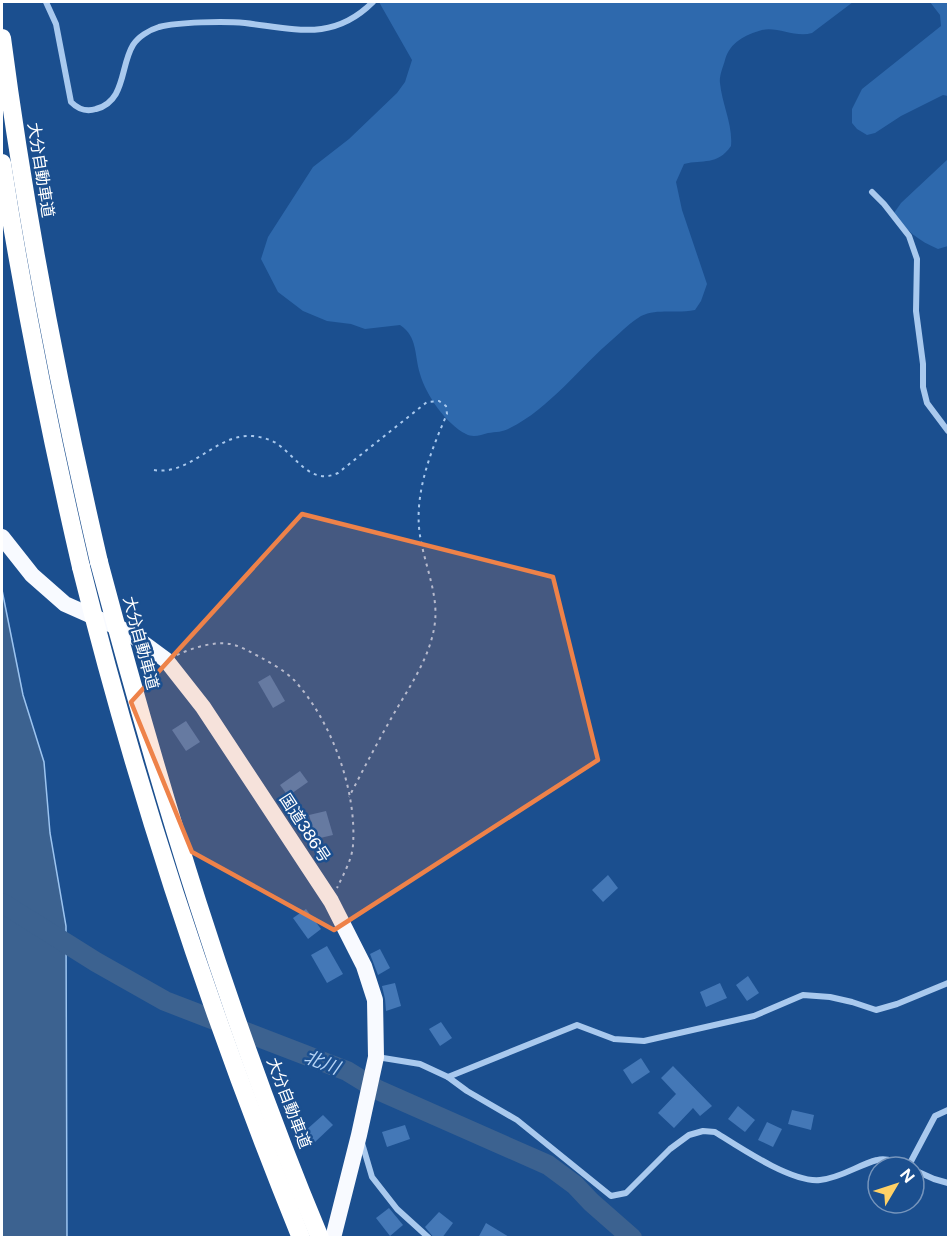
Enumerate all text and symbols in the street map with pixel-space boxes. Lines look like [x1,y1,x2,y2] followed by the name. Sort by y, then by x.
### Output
[24,121,58,219] street label: 大分自動車道
[119,594,163,692] street label: 大分自動車道
[276,790,334,866] street label: 国道386号
[301,1046,344,1079] water label: 北川
[263,1055,315,1151] street label: 大分自動車道
[866,1155,926,1215] north arrow
[896,1165,919,1187] text: N

